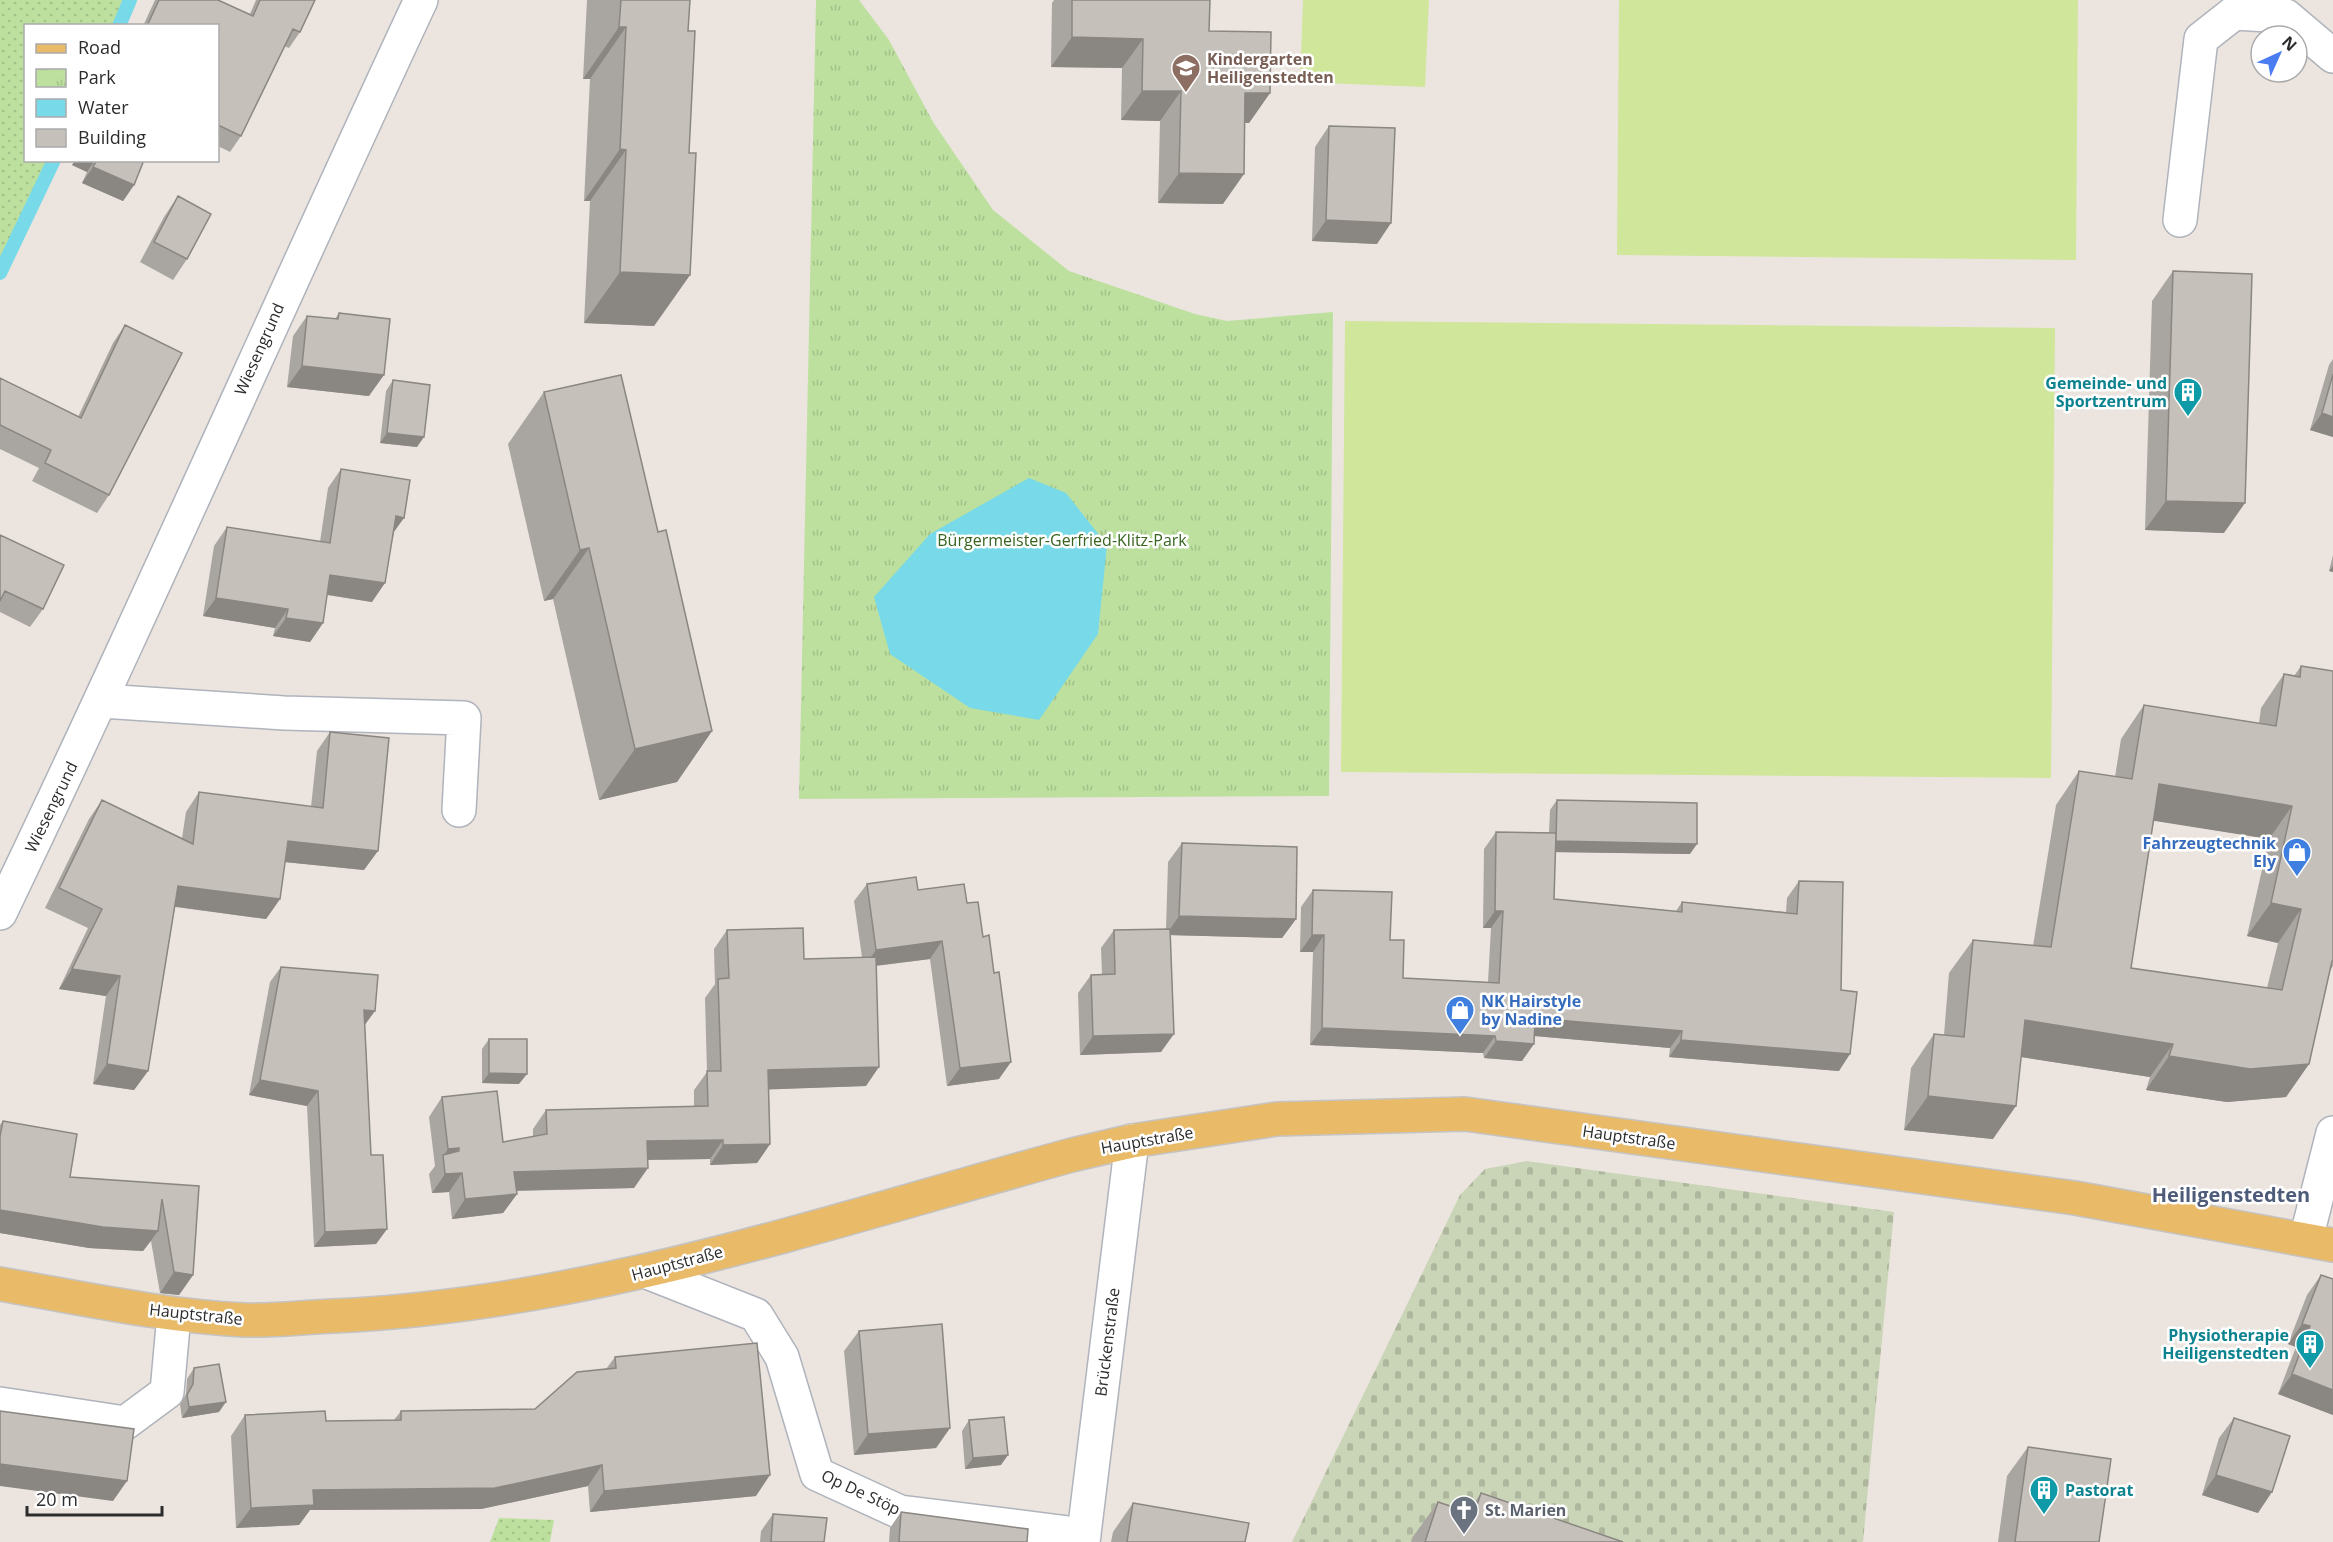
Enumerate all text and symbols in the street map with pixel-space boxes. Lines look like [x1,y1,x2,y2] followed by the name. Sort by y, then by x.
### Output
[24,24,219,162] legend
[2249,24,2309,84] north arrow
[2277,31,2302,56] text: N
[78,35,121,59] text: Road
[1207,48,1334,88] place label: Kindergarten Heiligenstedten
[1170,52,1202,94] school or university icon: Kindergarten Heiligenstedten
[78,65,116,89] text: Park
[78,95,129,119] text: Water
[78,125,146,149] text: Building
[229,299,289,399] street label: Wiesengrund
[2045,372,2167,412] place label: Gemeinde- und Sportzentrum
[2172,376,2204,418] building icon: Gemeinde- und Sportzentrum
[937,529,1187,551] park label: Bürgermeister-Gerfried-Klitz-Park
[19,758,83,856] street label: Wiesengrund
[2143,832,2277,872] place label: Fahrzeugtechnik Ely
[2281,836,2313,878] shop icon: Fahrzeugtechnik Ely
[1481,990,1581,1030] place label: NK Hairstyle by Nadine
[1444,994,1476,1036] shop icon: NK Hairstyle by Nadine
[1581,1120,1677,1154] street label: Hauptstraße
[1099,1121,1195,1159] street label: Hauptstraße
[2152,1181,2310,1208] district label: Heiligenstedten
[629,1240,725,1286] street label: Hauptstraße
[1089,1286,1125,1398] street label: Brückenstraße
[148,1298,244,1330] street label: Hauptstraße
[2162,1324,2289,1364] place label: Physiotherapie Heiligenstedten
[2294,1328,2326,1370] building icon: Physiotherapie Heiligenstedten
[818,1464,904,1520] street label: Op De Stöp
[2028,1474,2060,1516] building icon: Pastorat
[27,1479,162,1517] scale bar
[2065,1479,2133,1501] place label: Pastorat
[36,1487,78,1511] text: 20 m
[1448,1494,1480,1536] church icon: St. Marien
[1485,1499,1566,1521] place label: St. Marien

